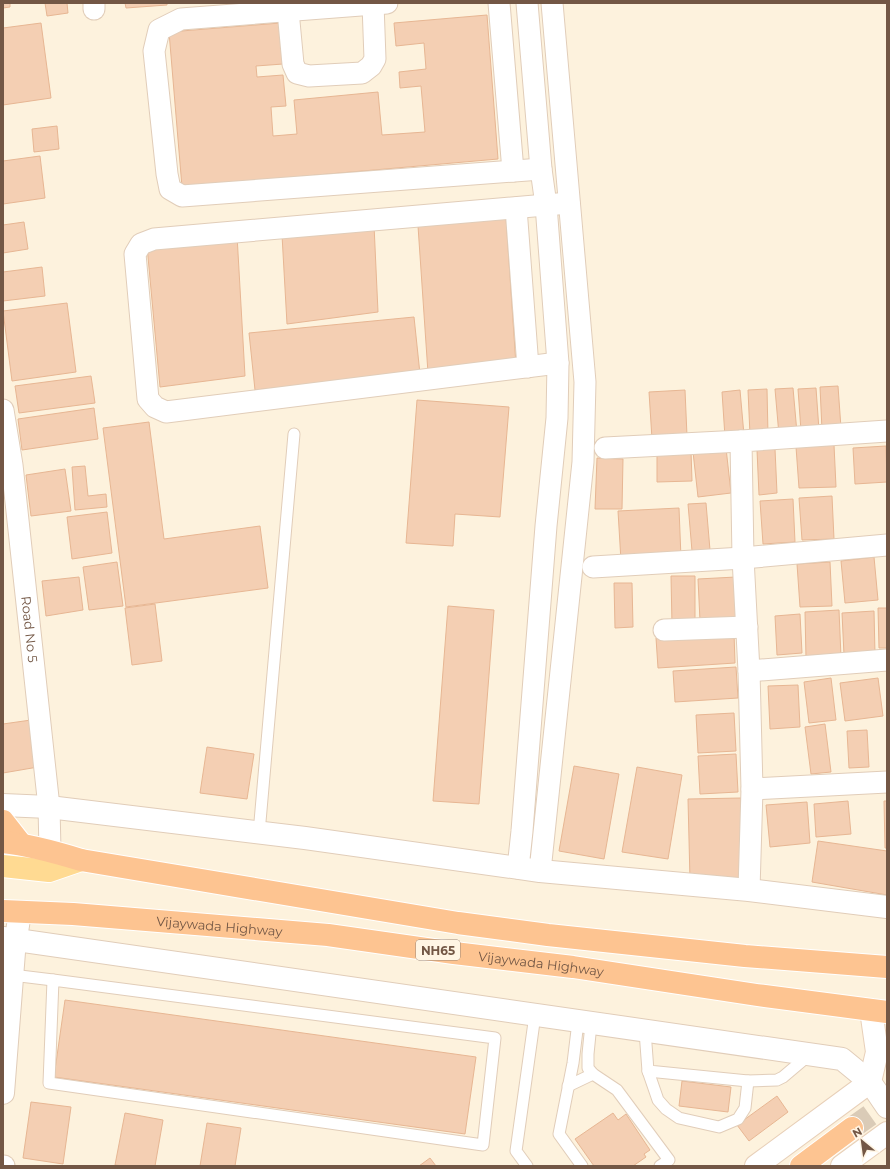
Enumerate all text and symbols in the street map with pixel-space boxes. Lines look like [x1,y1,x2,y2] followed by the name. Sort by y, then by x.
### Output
[18,595,41,663] street label: Road No 5
[156,913,284,939] street label: Vijaywada Highway
[416,940,460,960] road number: NH65
[477,948,606,980] street label: Vijaywada Highway
[842,1121,882,1161] north arrow
[850,1124,864,1141] text: N

